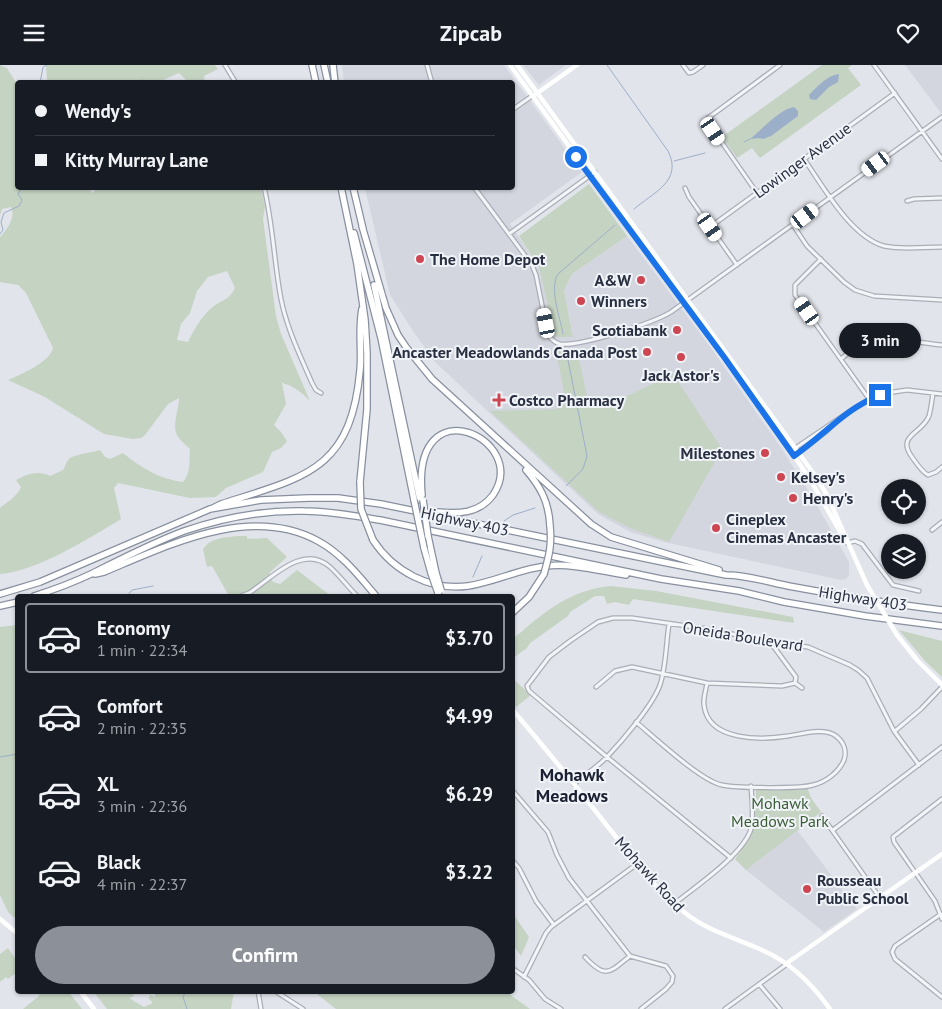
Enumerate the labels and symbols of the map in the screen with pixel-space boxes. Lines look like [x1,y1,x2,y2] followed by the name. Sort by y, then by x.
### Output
[698,114,727,148] car
[749,118,855,202] street label: Lowinger Avenue
[565,146,587,168] route start
[859,149,892,179] car
[788,201,821,231] car
[695,210,724,244] car
[430,249,546,269] place label: The Home Depot
[414,253,426,265] marker: The Home Depot
[595,270,631,290] place label: A&W
[635,274,647,286] marker: A&W
[591,291,647,311] place label: Winners
[792,294,821,328] car
[575,295,587,307] marker: Winners
[535,307,556,339] car
[592,320,667,340] place label: Scotiabank
[839,323,921,357] callout: 3 min
[671,324,683,336] marker: Scotiabank
[392,342,637,362] place label: Ancaster Meadowlands Canada Post
[641,346,653,358] marker: Ancaster Meadowlands Canada Post
[675,351,687,363] marker: Jack Astor's
[642,365,720,385] place label: Jack Astor's
[869,384,891,406] route end
[509,390,624,410] place label: Costco Pharmacy
[493,394,505,406] marker: Costco Pharmacy
[681,443,755,463] place label: Milestones
[759,447,771,459] marker: Milestones
[791,467,845,487] place label: Kelsey's
[775,471,787,483] marker: Kelsey's
[803,488,853,508] place label: Henry's
[787,492,799,504] marker: Henry's
[419,502,511,540] street label: Highway 403
[726,509,847,547] place label: Cineplex Cinemas Ancaster
[710,522,722,534] marker: Cineplex Cinemas Ancaster
[817,581,909,615] street label: Highway 403
[681,617,805,655] street label: Oneida Boulevard
[536,763,609,807] district label: Mohawk Meadows
[731,793,829,831] park label: Mohawk Meadows Park
[611,832,689,916] street label: Mohawk Road
[817,870,909,908] place label: Rousseau Public School
[801,883,813,895] marker: Rousseau Public School

